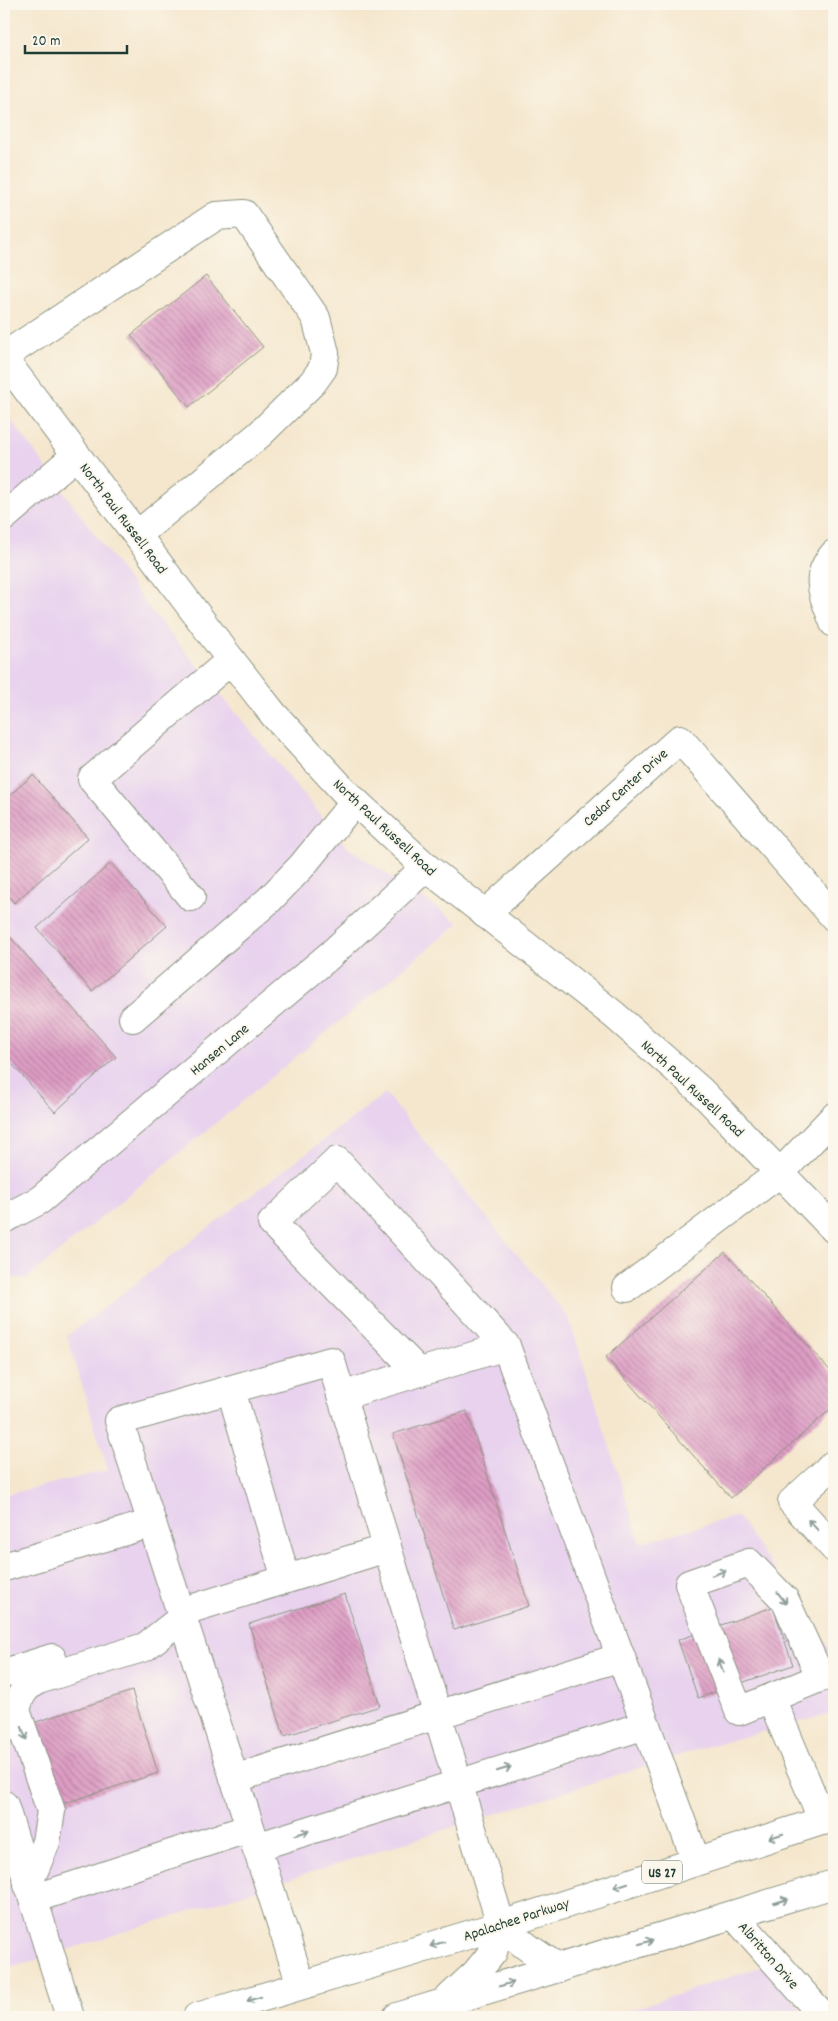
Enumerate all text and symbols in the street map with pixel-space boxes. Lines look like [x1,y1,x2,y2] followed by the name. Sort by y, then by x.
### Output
[25,22,128,54] scale bar
[32,31,60,53] text: 20 m
[73,459,172,580] street label: North Paul Russell Road
[579,744,674,833] street label: Cedar Center Drive
[327,775,440,882] street label: North Paul Russell Road
[186,1019,255,1082] street label: Hansen Lane
[635,1036,748,1143] street label: North Paul Russell Road
[807,1519,819,1532] one-way arrow
[711,1568,726,1577] one-way arrow
[777,1591,787,1605] one-way arrow
[716,1659,725,1674] one-way arrow
[20,1725,29,1741] one-way arrow
[496,1764,512,1774] one-way arrow
[294,1827,310,1837] one-way arrow
[769,1831,785,1841] one-way arrow
[642,1860,682,1884] road number: US 27
[614,1881,630,1891] one-way arrow
[461,1893,573,1948] street label: Apalachee Parkway
[773,1895,789,1905] one-way arrow
[732,1918,803,1995] street label: Albritton Drive
[638,1937,653,1946] one-way arrow
[430,1939,446,1949] one-way arrow
[498,1978,514,1988] one-way arrow
[246,1995,262,2005] one-way arrow

